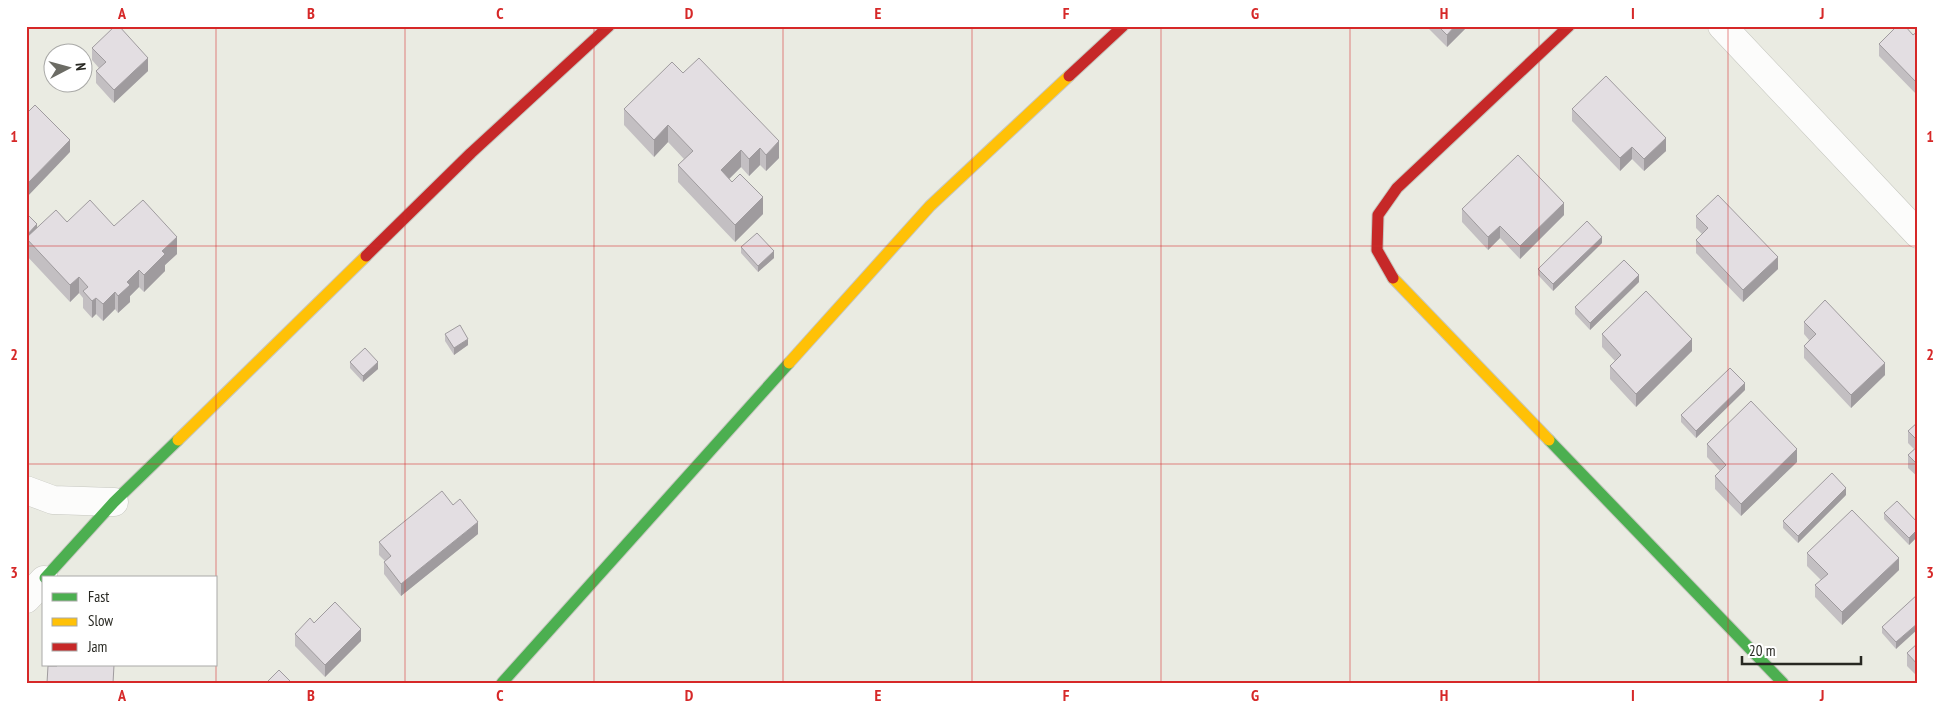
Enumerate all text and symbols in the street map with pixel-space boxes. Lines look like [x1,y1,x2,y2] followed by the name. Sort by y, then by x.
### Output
[117,3,127,23] text: A
[307,3,315,23] text: B
[496,3,504,23] text: C
[685,3,694,23] text: D
[875,3,882,23] text: E
[1063,3,1070,23] text: F
[1251,3,1259,23] text: G
[1440,3,1448,23] text: H
[1631,3,1635,23] text: I
[1819,3,1824,23] text: J
[42,42,92,92] north arrow
[72,62,90,71] text: N
[10,126,18,146] text: 1
[1926,126,1934,146] text: 1
[10,344,18,364] text: 2
[1926,344,1934,364] text: 2
[10,562,18,582] text: 3
[1926,562,1934,582] text: 3
[42,576,218,666] legend
[88,587,109,606] text: Fast
[88,611,113,630] text: Slow
[1742,634,1860,666] scale bar
[87,637,107,656] text: Jam
[1749,641,1775,660] text: 20 m
[117,685,127,705] text: A
[307,685,315,705] text: B
[496,685,504,705] text: C
[685,685,694,705] text: D
[875,685,882,705] text: E
[1063,685,1070,705] text: F
[1251,685,1259,705] text: G
[1440,685,1448,705] text: H
[1631,685,1635,705] text: I
[1819,685,1824,705] text: J

